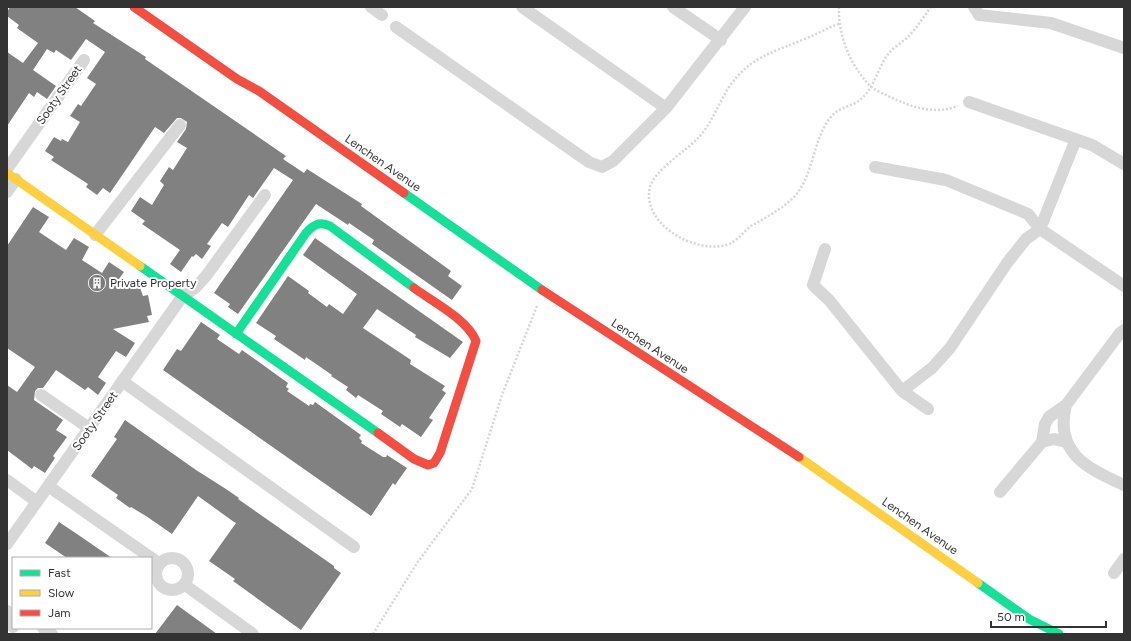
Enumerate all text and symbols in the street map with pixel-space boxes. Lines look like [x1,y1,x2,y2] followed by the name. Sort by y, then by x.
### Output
[34,62,85,127] street label: Sooty Street
[342,132,424,195] street label: Lenchen Avenue
[87,273,107,293] building icon: Private Property
[110,276,197,290] place label: Private Property
[609,316,692,376] street label: Lenchen Avenue
[70,388,121,453] street label: Sooty Street
[879,495,961,558] street label: Lenchen Avenue
[12,557,152,629] legend
[48,566,71,580] text: Fast
[48,586,75,600] text: Slow
[991,603,1106,629] scale bar
[48,606,71,620] text: Jam
[997,610,1025,624] text: 50 m

